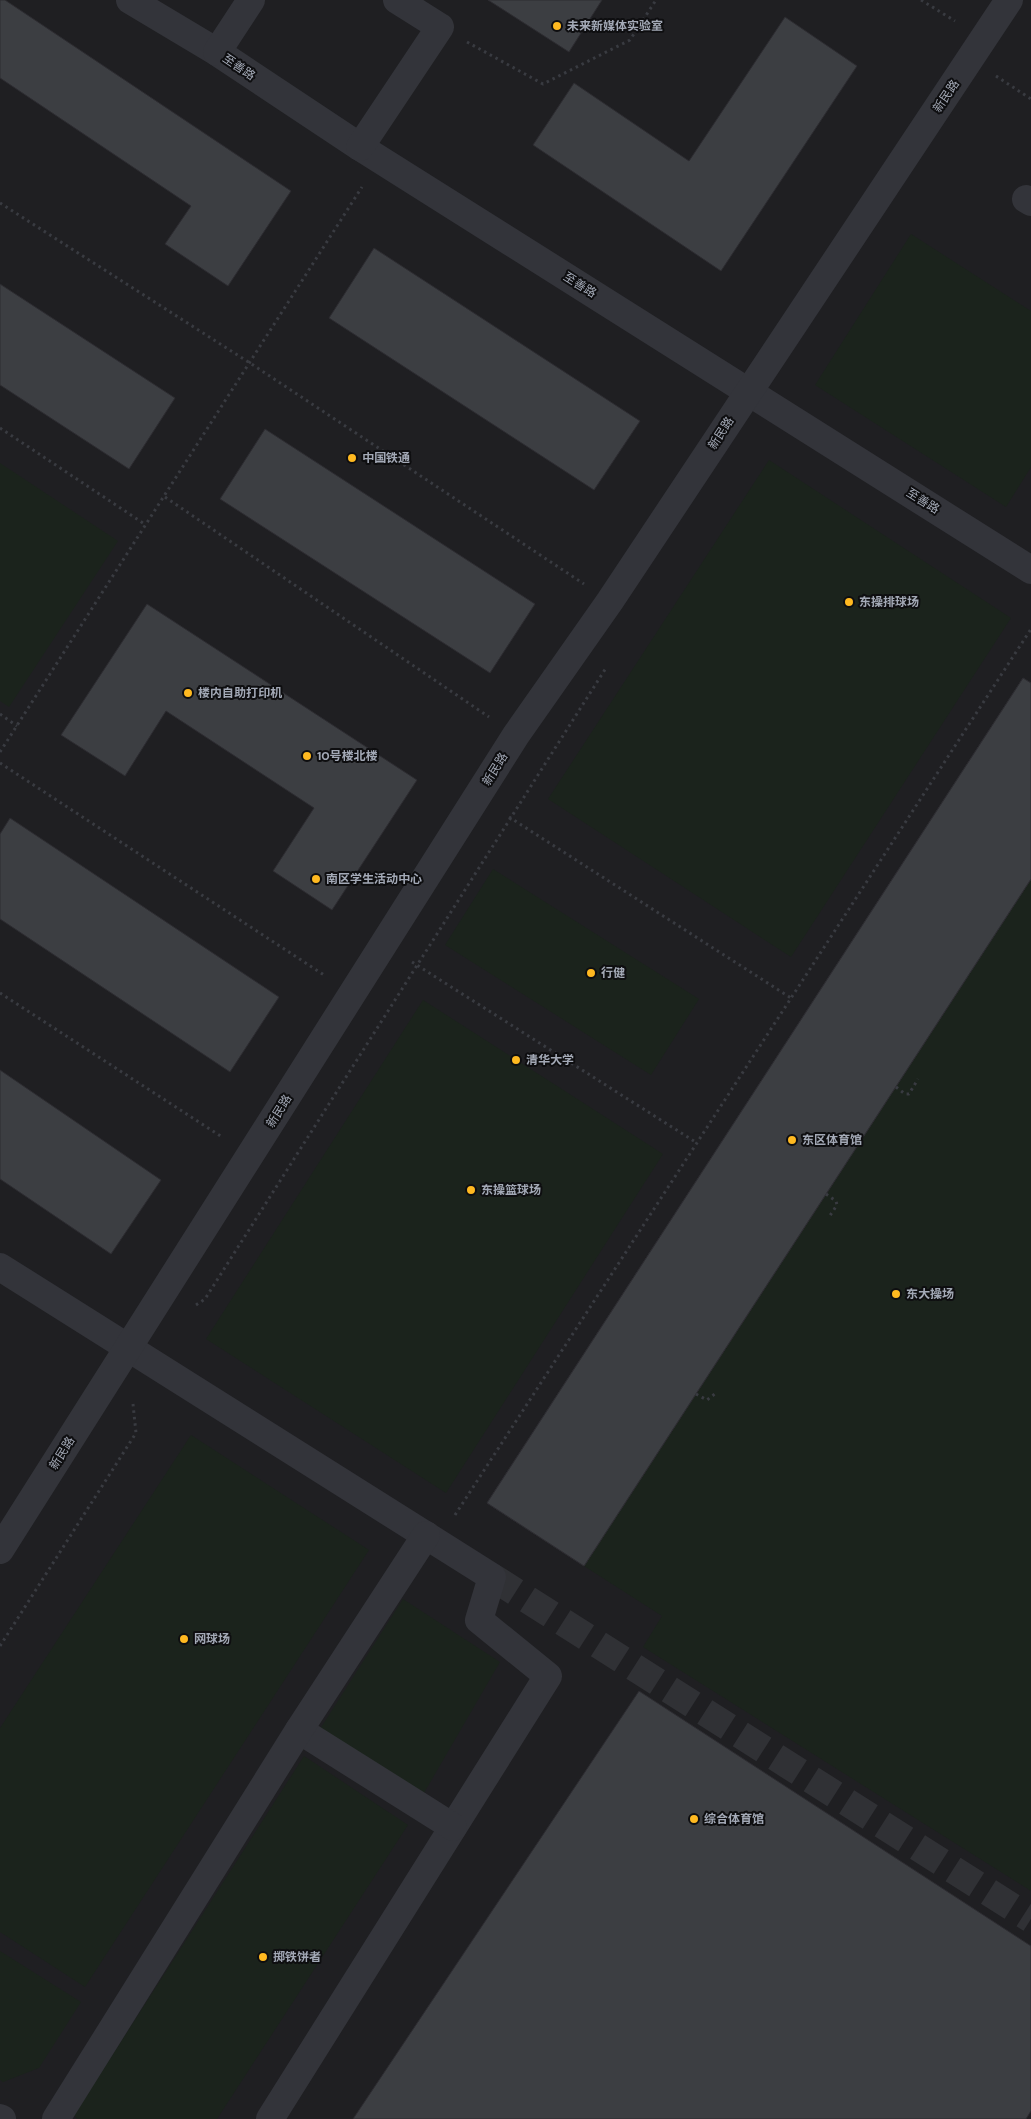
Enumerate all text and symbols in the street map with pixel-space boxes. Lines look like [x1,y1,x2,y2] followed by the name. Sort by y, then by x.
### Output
[567,18,663,34] place label: 未来新媒体实验室
[551,20,563,32] marker: 未来新媒体实验室
[220,50,258,84] street label: 至善路
[929,77,963,115] street label: 新民路
[560,269,600,301] street label: 至善路
[704,414,738,452] street label: 新民路
[362,450,410,466] place label: 中国铁通
[346,452,358,464] marker: 中国铁通
[903,485,943,517] street label: 至善路
[859,594,919,610] place label: 东操排球场
[843,596,855,608] marker: 东操排球场
[198,685,283,701] place label: 楼内自助打印机
[182,687,194,699] marker: 楼内自助打印机
[317,748,378,764] place label: 10号楼北楼
[479,749,511,789] street label: 新民路
[301,750,313,762] marker: 10号楼北楼
[326,871,422,887] place label: 南区学生活动中心
[310,873,322,885] marker: 南区学生活动中心
[601,965,625,981] place label: 行健
[585,967,597,979] marker: 行健
[526,1052,574,1068] place label: 清华大学
[510,1054,522,1066] marker: 清华大学
[263,1091,295,1131] street label: 新民路
[802,1132,862,1148] place label: 东区体育馆
[786,1134,798,1146] marker: 东区体育馆
[481,1182,541,1198] place label: 东操篮球场
[465,1184,477,1196] marker: 东操篮球场
[906,1286,954,1302] place label: 东大操场
[890,1288,902,1300] marker: 东大操场
[46,1433,78,1473] street label: 新民路
[194,1631,230,1647] place label: 网球场
[178,1633,190,1645] marker: 网球场
[704,1811,764,1827] place label: 综合体育馆
[688,1813,700,1825] marker: 综合体育馆
[273,1949,321,1965] place label: 掷铁饼者
[257,1951,269,1963] marker: 掷铁饼者

